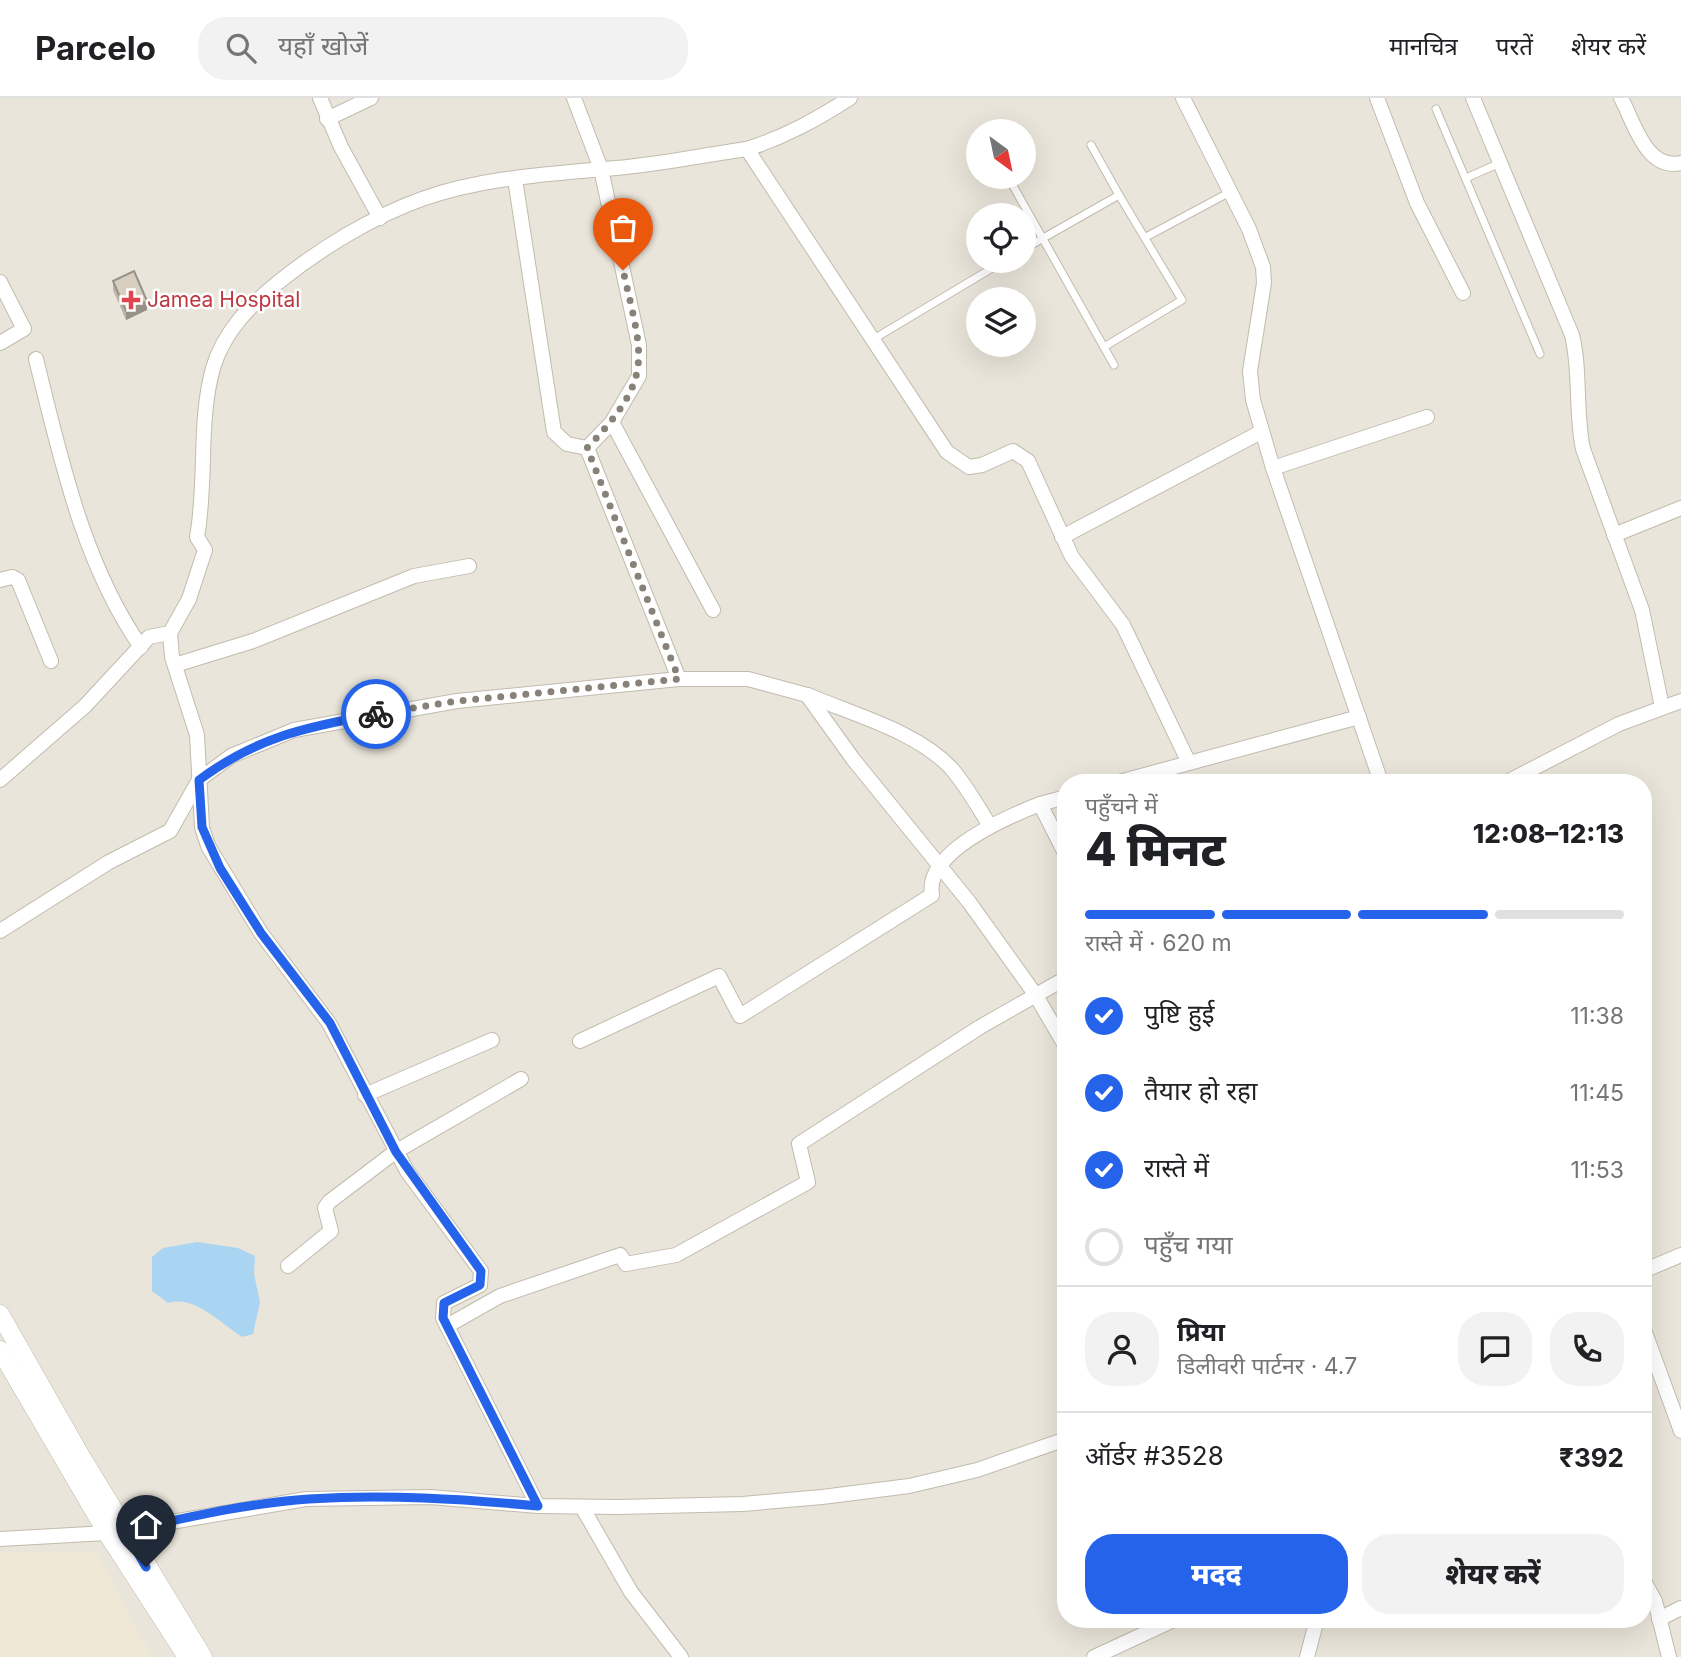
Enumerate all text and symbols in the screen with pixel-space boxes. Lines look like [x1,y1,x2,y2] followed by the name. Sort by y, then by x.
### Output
[198,17,688,80] search box
[35,28,156,68] text: Parcelo
[222,29,260,67] icon: search
[278,30,368,61] text: यहाँ खोजें
[1389,32,1458,61] text: मानचित्र
[1496,32,1533,61] text: परतें
[1571,32,1646,61] text: शेयर करें
[966,119,1036,189] north arrow
[966,119,1036,357] map controls
[593,198,653,270] pin
[966,203,1036,273] button: locate
[604,209,642,247] icon: bag
[147,287,300,312] place label: Jamea Hospital
[966,287,1036,357] button: layers
[121,290,141,310] marker: Jamea Hospital
[341,679,411,749] courier
[357,695,395,733] icon: bike
[1085,792,1158,820] text: पहुँचने में
[1473,818,1624,849] text: 12:08–12:13
[1085,821,1226,877] text: 4 मिनट
[1085,929,1232,957] text: रास्ते में · 620 m
[1085,997,1123,1035] icon: check
[1144,998,1215,1029] text: पुष्टि हुई
[1570,1002,1624,1030] text: 11:38
[1085,1074,1123,1112] icon: check
[1144,1075,1258,1106] text: तैयार हो रहा
[1570,1079,1624,1107] text: 11:45
[1085,1151,1123,1189] icon: check
[1144,1152,1209,1183] text: रास्ते में
[1570,1156,1624,1184] text: 11:53
[1144,1229,1233,1260] text: पहुँच गया
[1085,1312,1159,1386] button: person
[1458,1312,1532,1386] button: chat
[1550,1312,1624,1386] button: phone
[1177,1316,1225,1347] text: प्रिया
[1177,1352,1357,1380] text: डिलीवरी पार्टनर · 4.7
[1085,1440,1224,1471] text: ऑर्डर #3528
[1559,1442,1624,1473] text: ₹392
[116,1495,176,1567] pin
[127,1506,165,1544] icon: home
[1085,1534,1348,1614] button: मदद
[1362,1534,1624,1614] button: शेयर करें

